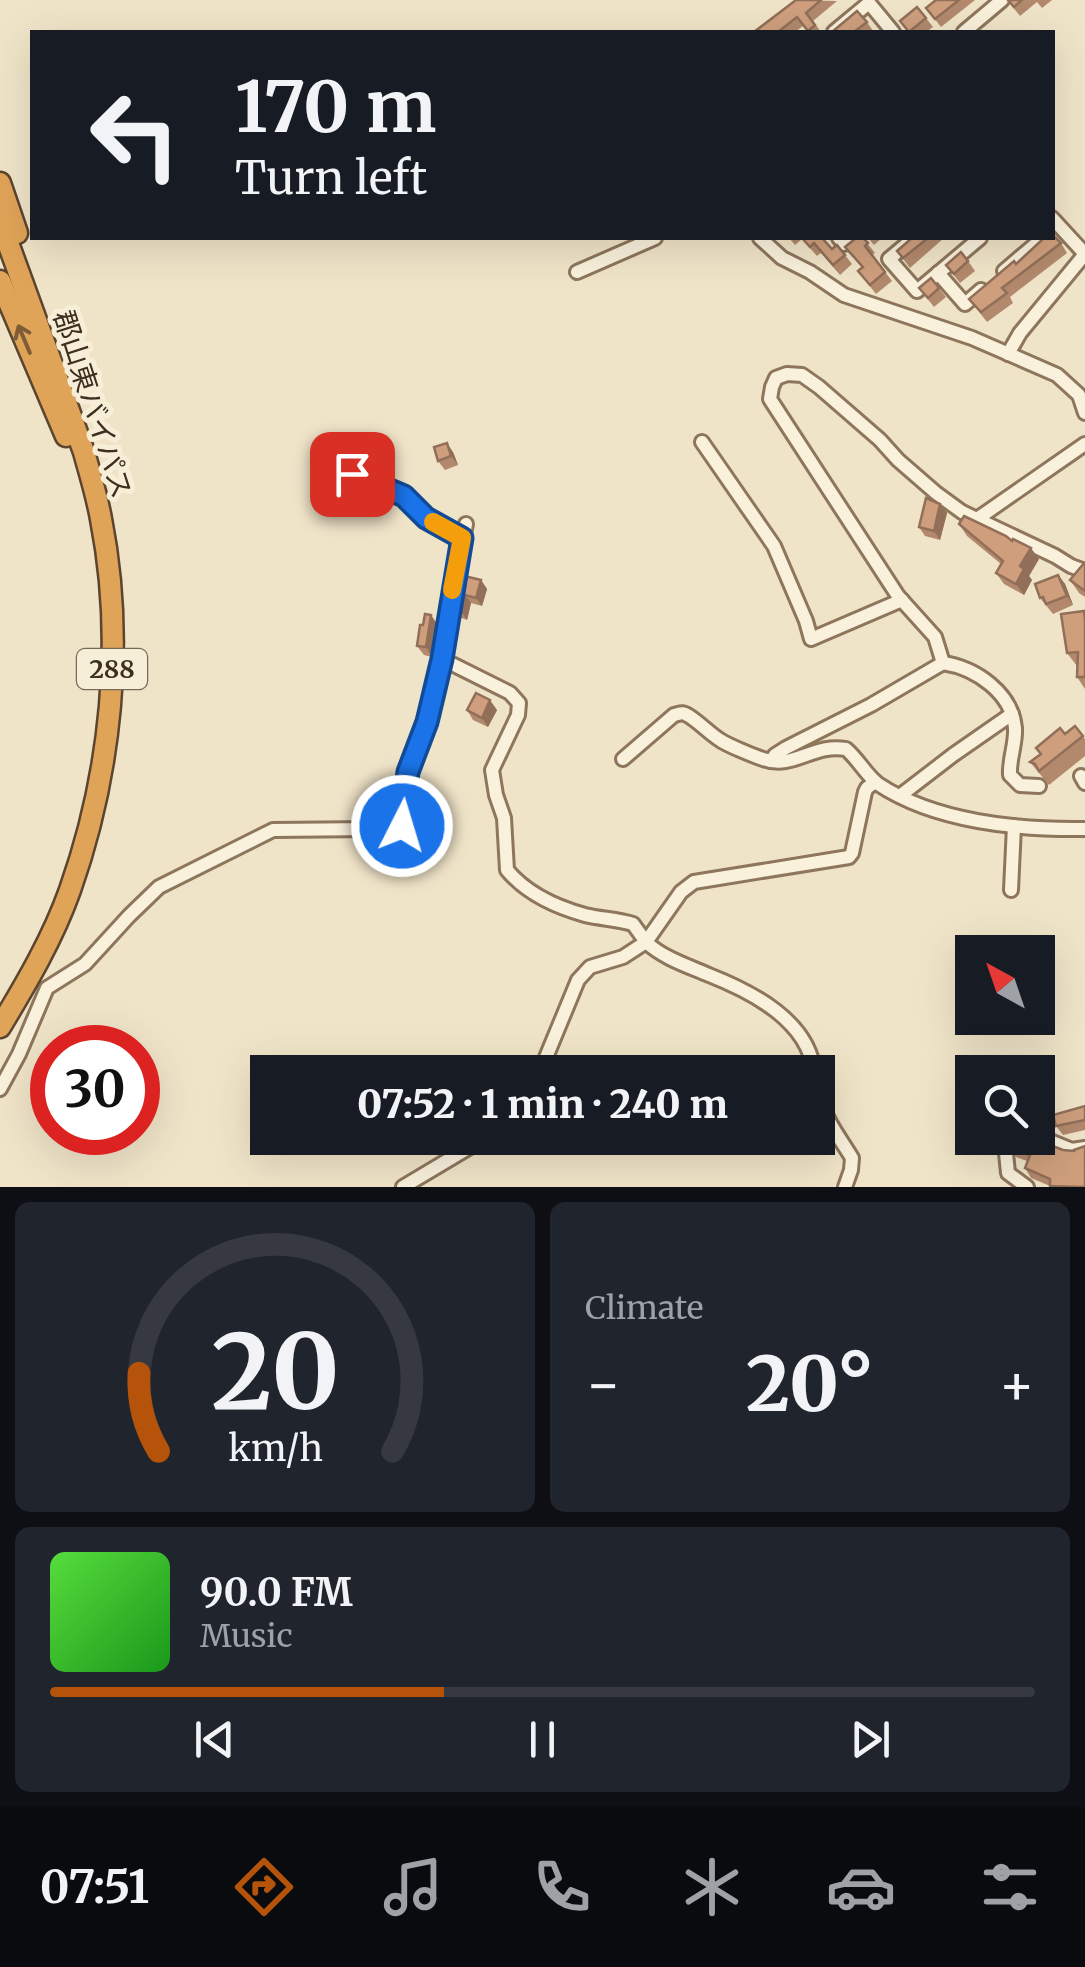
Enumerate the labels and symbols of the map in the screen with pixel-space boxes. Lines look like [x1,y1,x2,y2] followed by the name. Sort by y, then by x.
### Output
[46,305,140,503] street label: 郡山東バイパス
[14,324,32,355] one-way arrow
[310,432,395,517] pin
[77,649,147,689] road number: 288
[350,774,454,878] position arrow
[955,935,1055,1035] north arrow
[30,1025,160,1155] speed limit sign: 30

